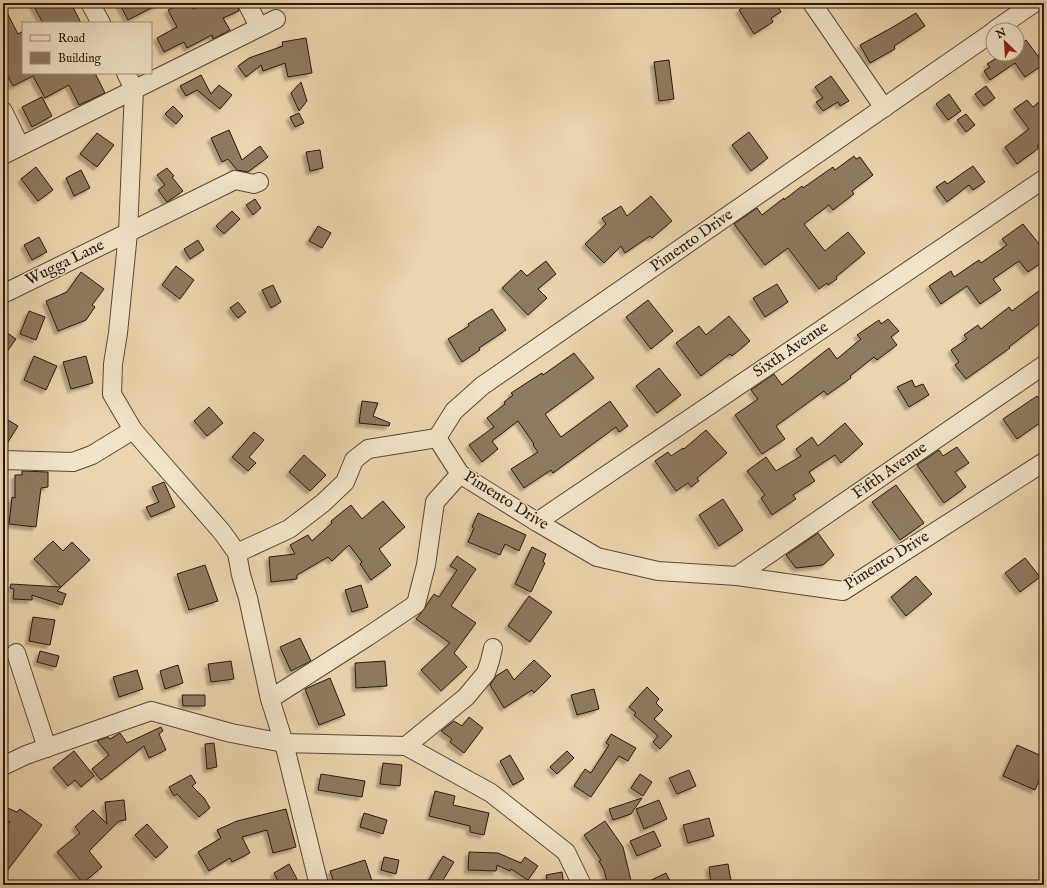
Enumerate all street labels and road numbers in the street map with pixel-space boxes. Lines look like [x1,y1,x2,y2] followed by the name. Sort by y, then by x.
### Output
[647,205,737,277] street label: Pimento Drive
[22,235,108,291] street label: Wugga Lane
[749,317,833,383] street label: Sixth Avenue
[849,438,931,504] street label: Fifth Avenue
[460,467,552,535] street label: Pimento Drive
[841,527,933,595] street label: Pimento Drive

